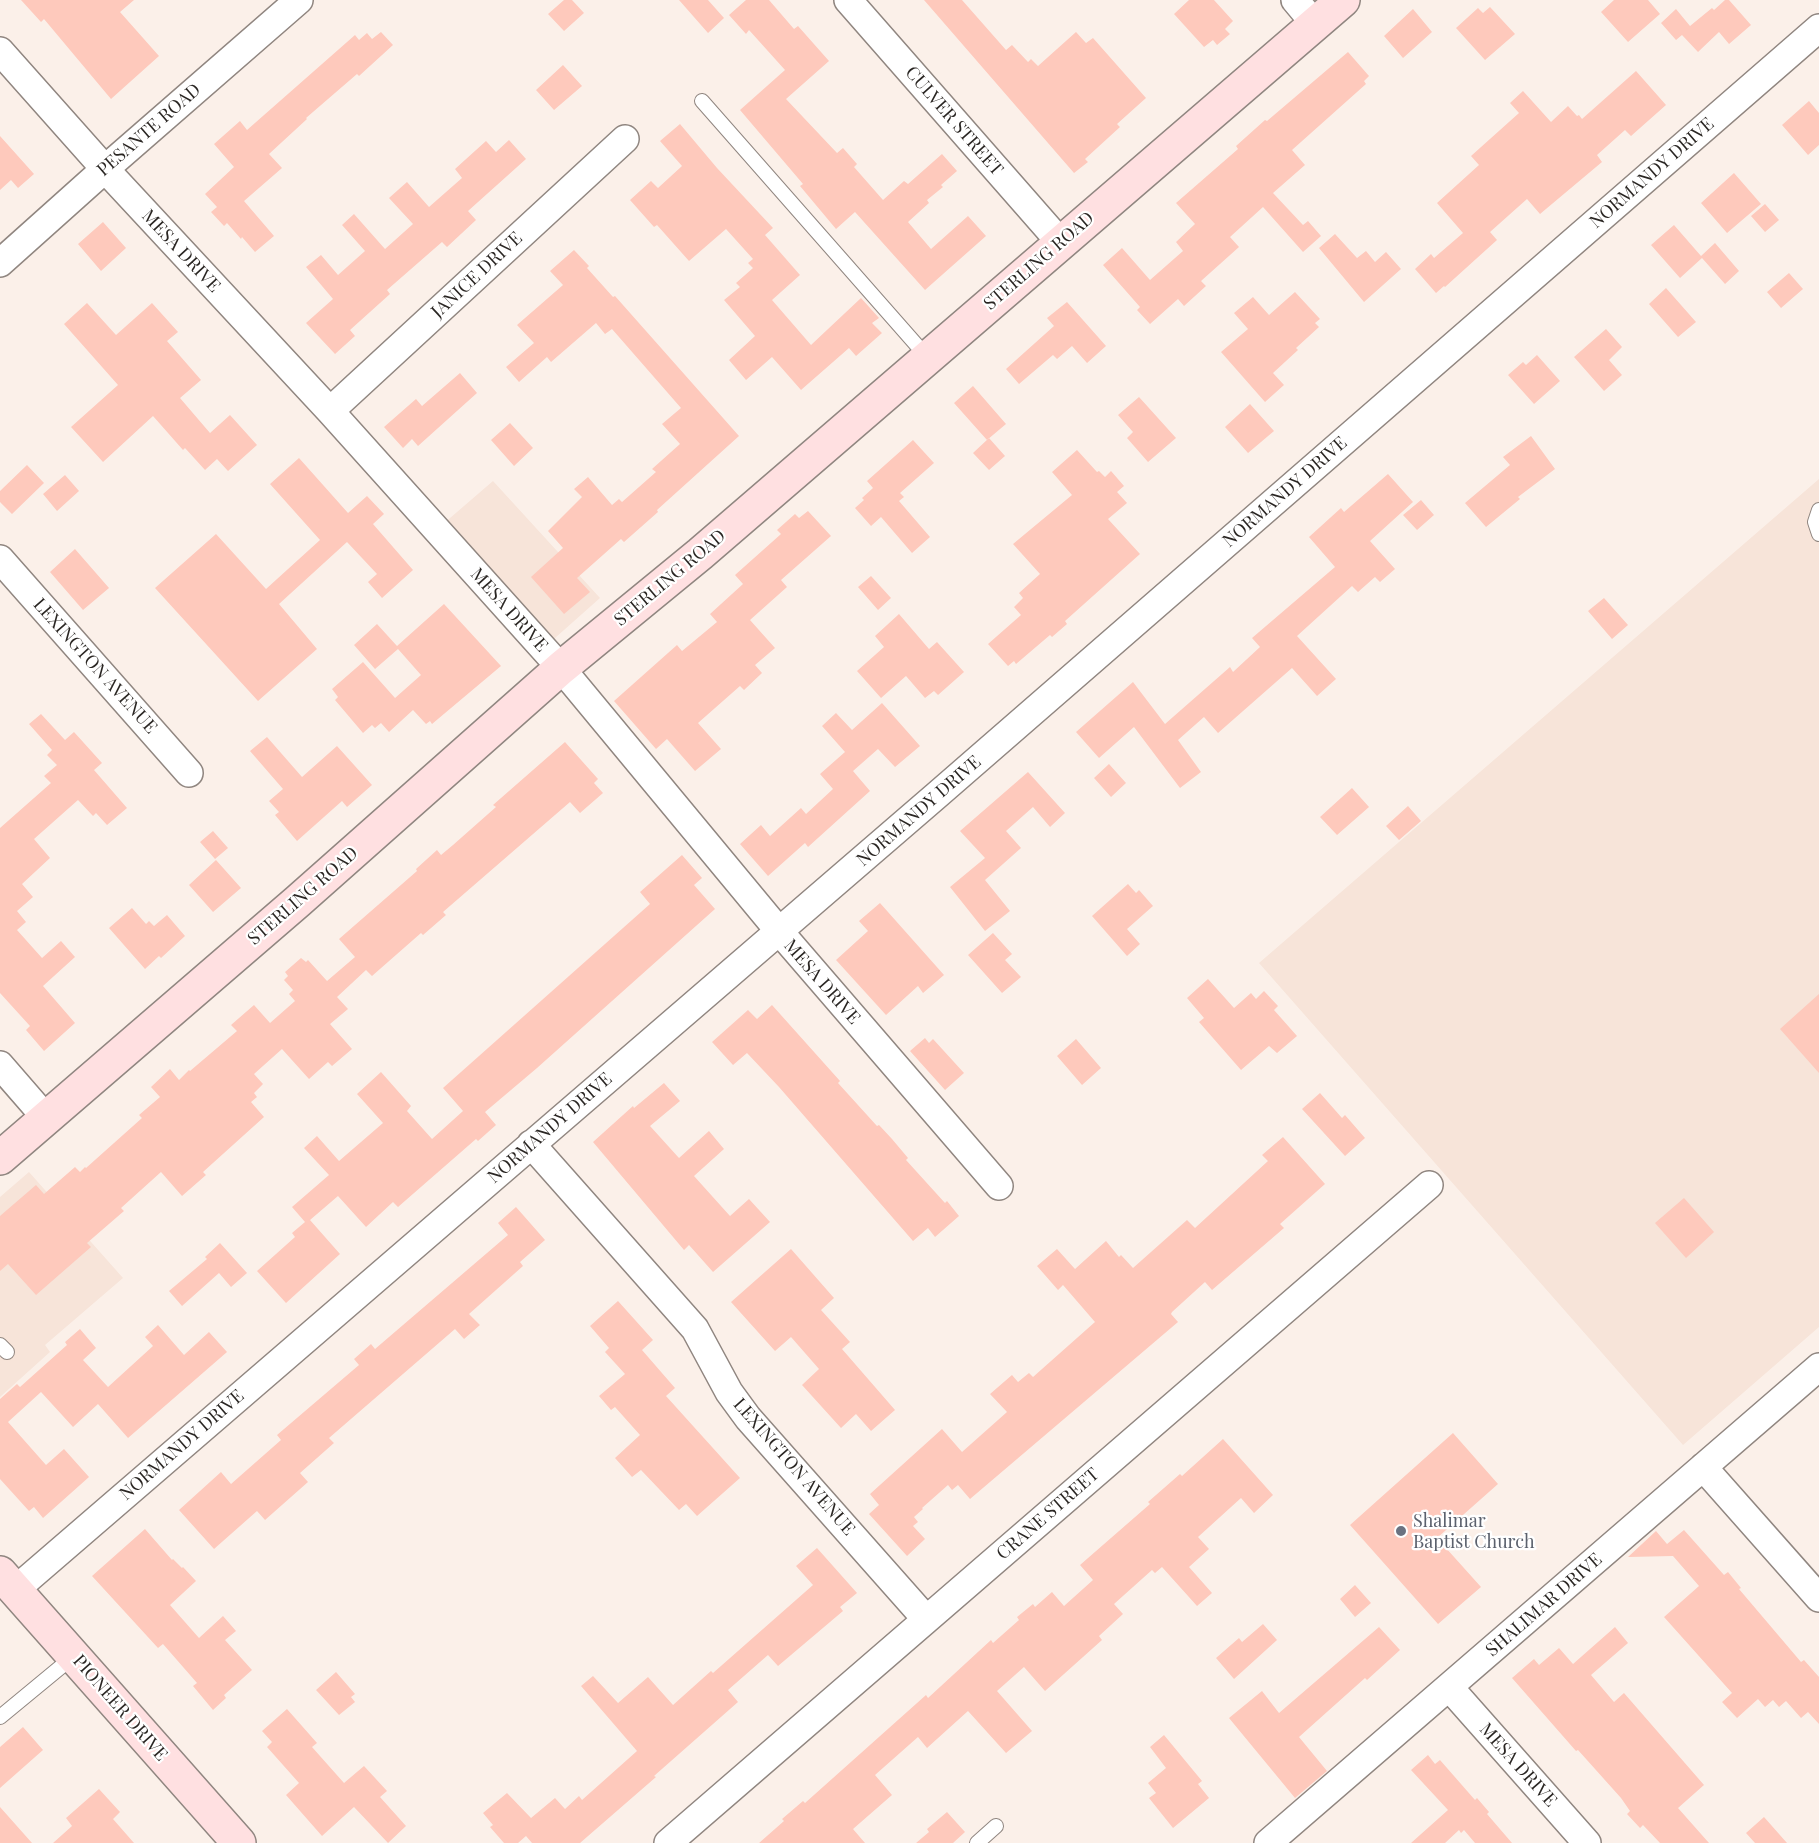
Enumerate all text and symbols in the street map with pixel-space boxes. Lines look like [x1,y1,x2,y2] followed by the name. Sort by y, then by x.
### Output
[901,62,1007,180] street label: CULVER STREET
[93,79,205,181] street label: PESANTE ROAD
[1585,113,1719,233] street label: NORMANDY DRIVE
[137,205,225,297] street label: MESA DRIVE
[980,207,1098,315] street label: STERLING ROAD
[427,228,527,322] street label: JANICE DRIVE
[1218,432,1352,552] street label: NORMANDY DRIVE
[610,525,730,631] street label: STERLING ROAD
[466,564,552,656] street label: MESA DRIVE
[29,594,161,738] street label: LEXINGTON AVENUE
[852,751,986,871] street label: NORMANDY DRIVE
[244,842,362,950] street label: STERLING ROAD
[779,935,865,1029] street label: MESA DRIVE
[483,1068,617,1188] street label: NORMANDY DRIVE
[115,1385,249,1505] street label: NORMANDY DRIVE
[729,1394,859,1540] street label: LEXINGTON AVENUE
[992,1464,1104,1564] street label: CRANE STREET
[1413,1510,1535,1552] place label: Shalimar Baptist Church
[1394,1524,1408,1538] marker: Shalimar Baptist Church
[1482,1549,1606,1661] street label: SHALIMAR DRIVE
[68,1651,172,1765] street label: PIONEER DRIVE
[1475,1719,1561,1811] street label: MESA DRIVE

